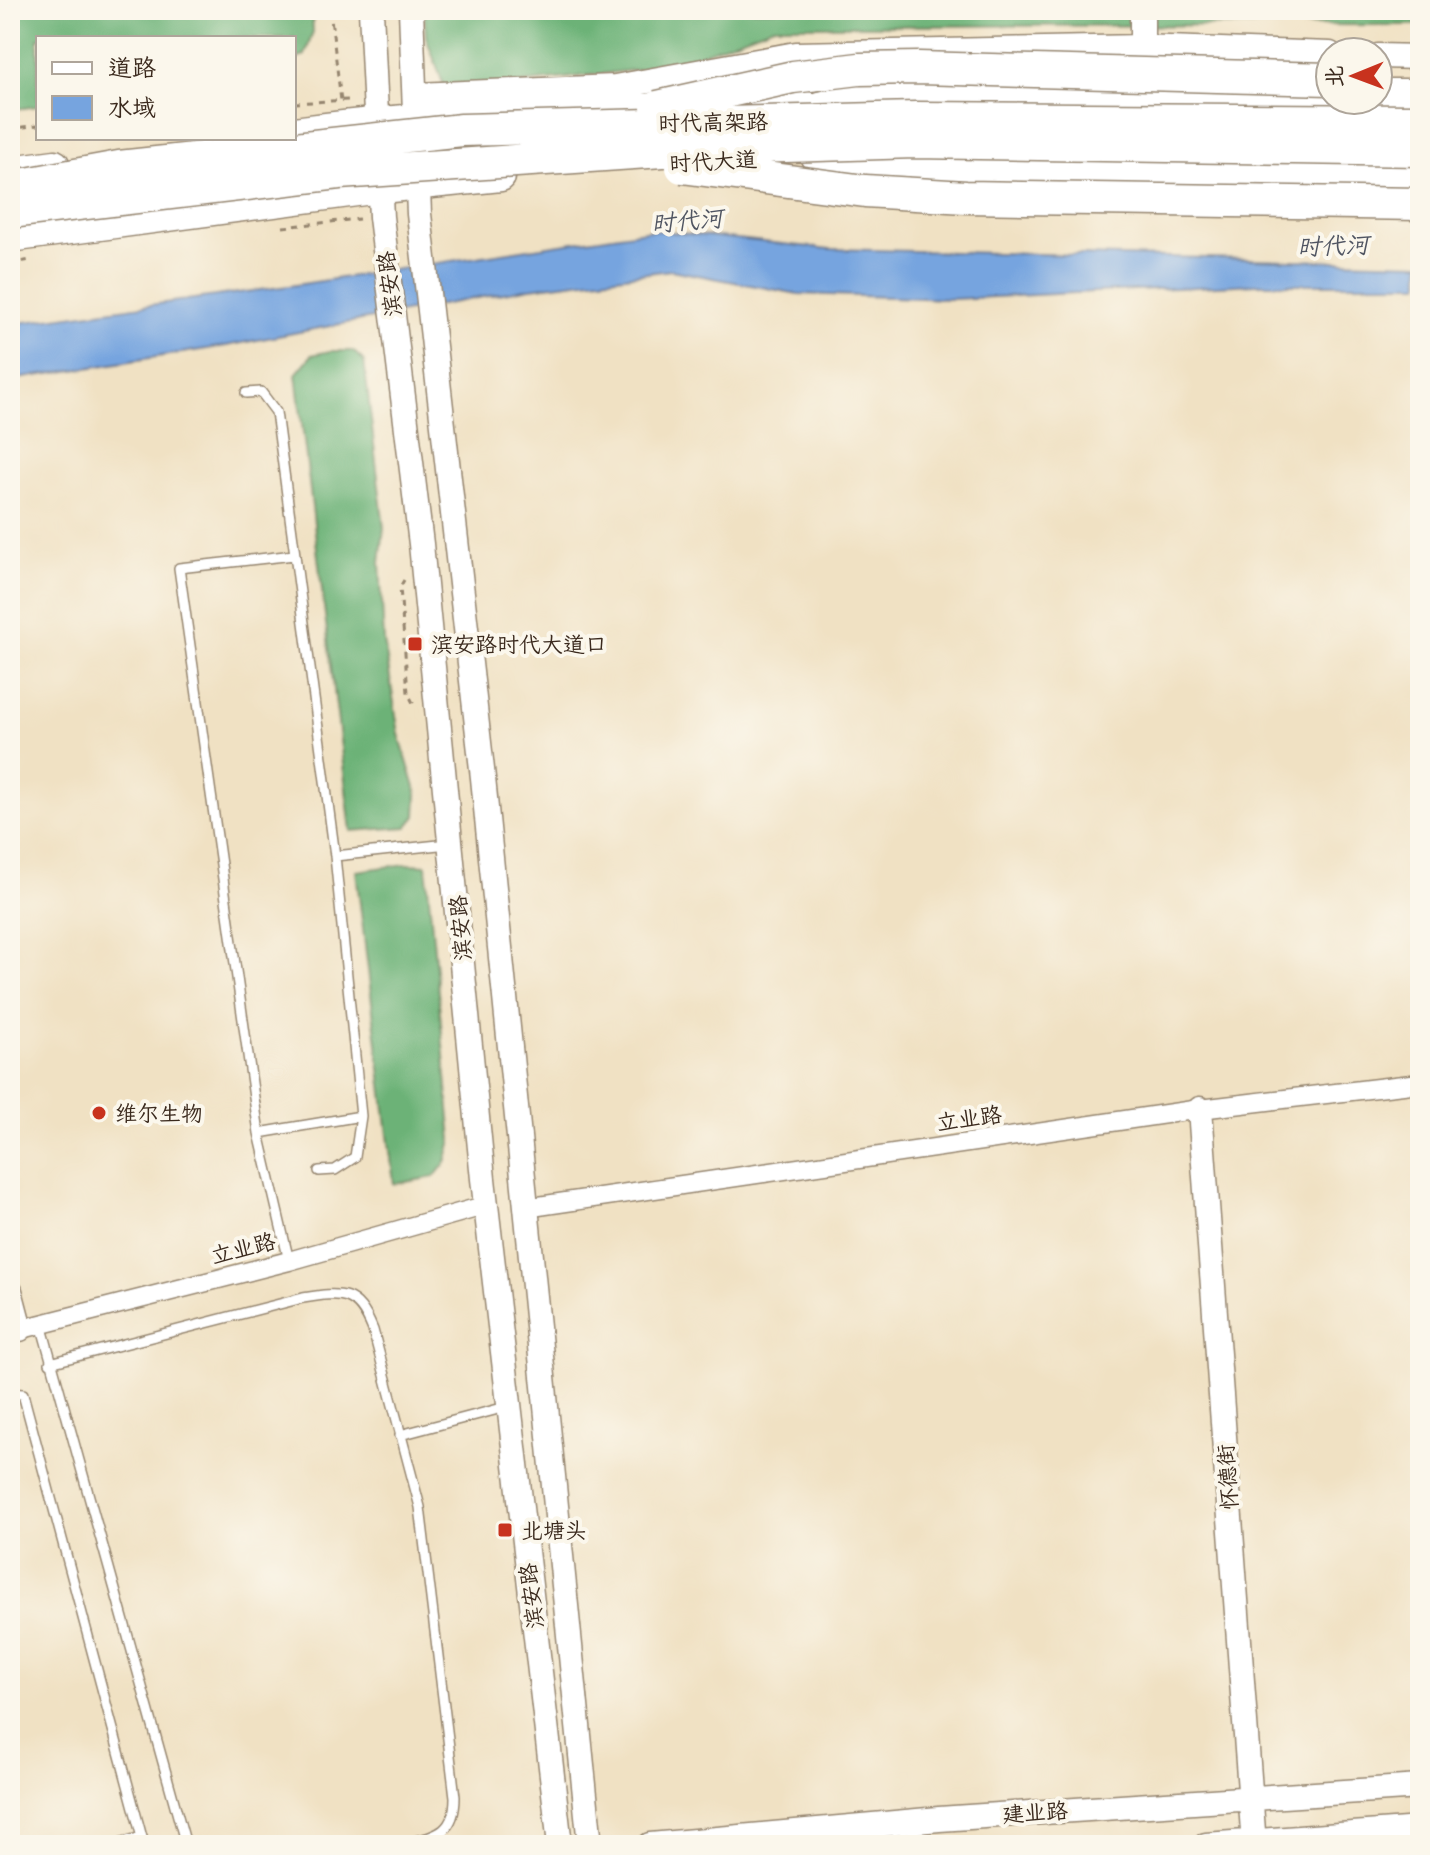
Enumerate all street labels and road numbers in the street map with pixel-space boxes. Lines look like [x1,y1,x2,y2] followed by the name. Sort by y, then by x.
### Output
[658,106,768,138] street label: 时代高架路
[668,144,758,178] street label: 时代大道
[370,249,408,319] street label: 滨安路
[442,894,478,962] street label: 滨安路
[934,1099,1004,1137] street label: 立业路
[207,1225,279,1271] street label: 立业路
[1210,1443,1244,1511] street label: 怀德街
[512,1561,550,1631] street label: 滨安路
[1001,1795,1069,1829] street label: 建业路

